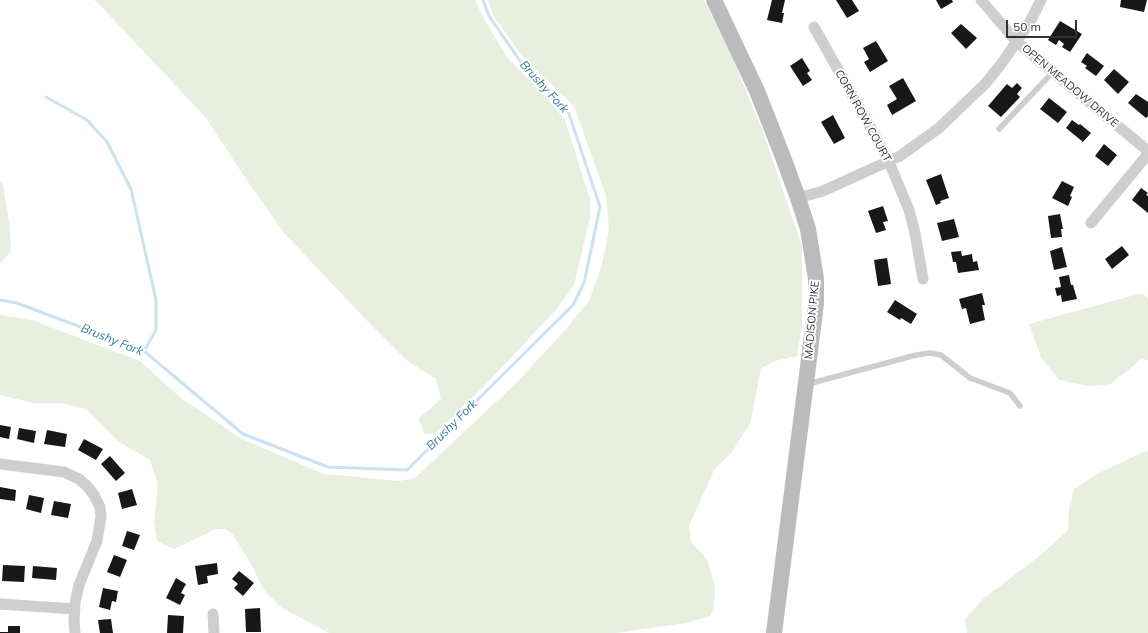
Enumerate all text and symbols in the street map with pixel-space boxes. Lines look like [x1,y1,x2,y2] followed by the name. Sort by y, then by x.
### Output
[1008,12,1079,38] scale bar
[1013,19,1041,34] text: 50 m
[1019,42,1121,130] street label: OPEN MEADOW DRIVE
[517,58,571,116] water label: Brushy Fork
[832,68,894,164] street label: CORN ROW COURT
[802,280,822,360] street label: MADISON PIKE
[79,321,145,359] water label: Brushy Fork
[424,397,480,453] water label: Brushy Fork

